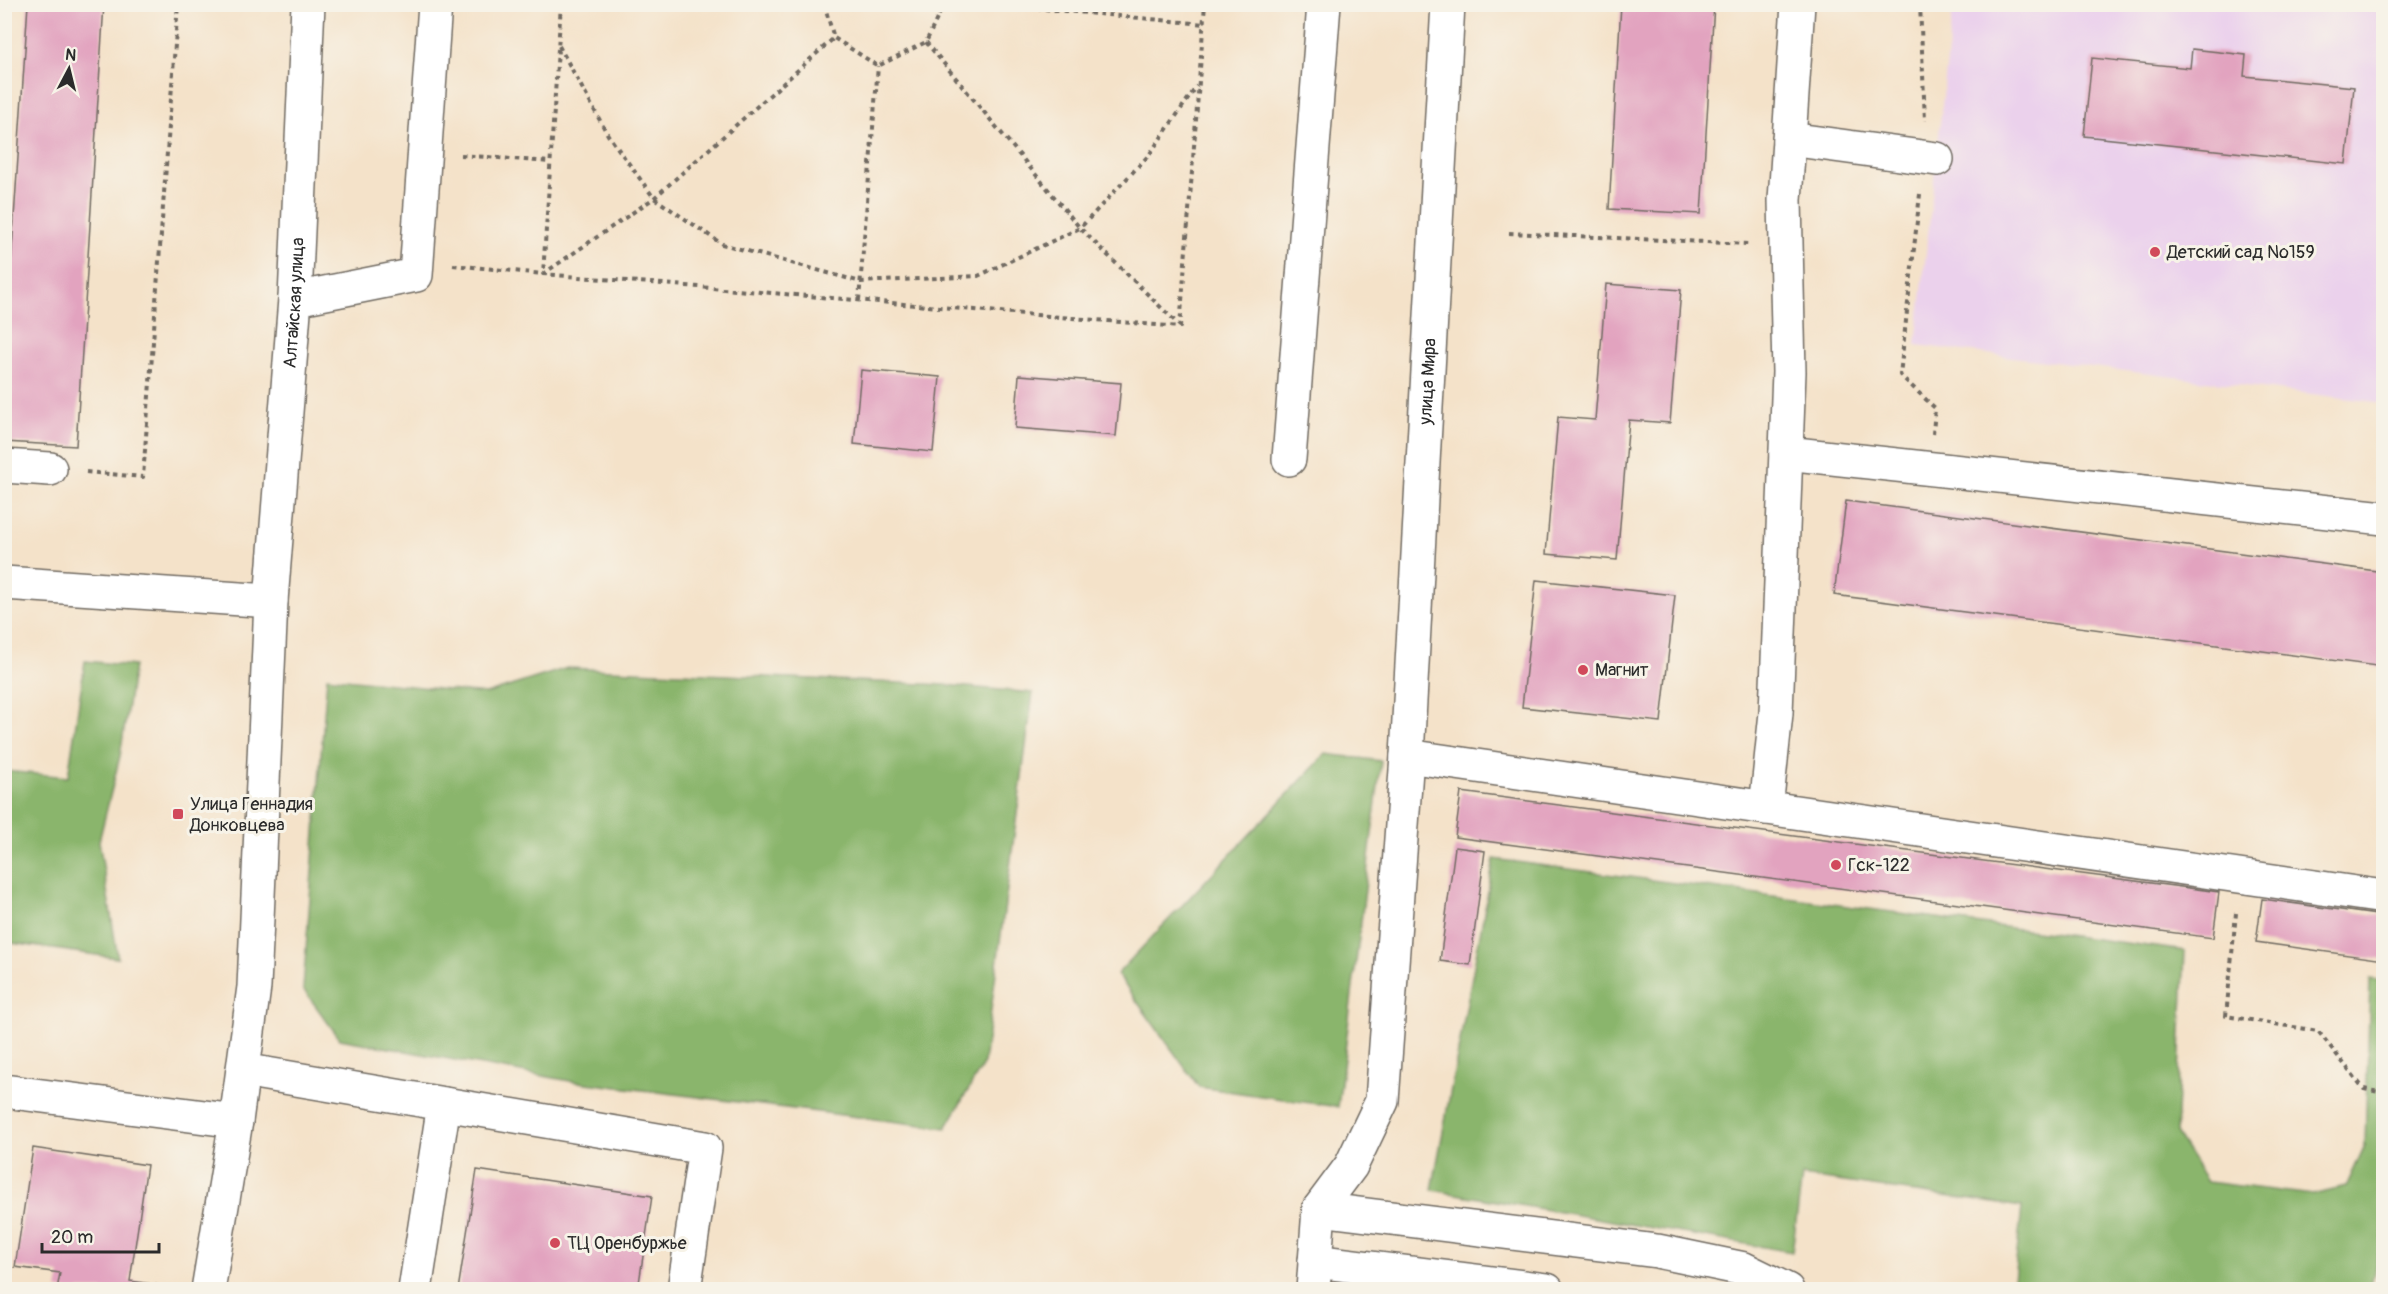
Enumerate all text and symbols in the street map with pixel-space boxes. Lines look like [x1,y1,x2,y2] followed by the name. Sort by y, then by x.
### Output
[39,39,99,99] north arrow
[64,45,77,66] text: N
[279,237,310,369] street label: Алтайская улица
[2166,241,2315,264] place label: Детский сад №159
[2148,245,2162,259] marker: Детский сад №159
[1414,337,1442,426] street label: улица Мира
[1595,659,1648,682] place label: Магнит
[1576,663,1590,677] marker: Магнит
[189,793,313,837] place label: Улица Геннадия Донковцева
[171,807,185,821] marker: Улица Геннадия Донковцева
[1848,854,1910,877] place label: Гск-122
[1829,858,1843,872] marker: Гск-122
[42,1216,159,1254] scale bar
[51,1226,93,1249] text: 20 m
[567,1232,687,1255] place label: ТЦ Оренбуржье
[548,1236,562,1250] marker: ТЦ Оренбуржье

